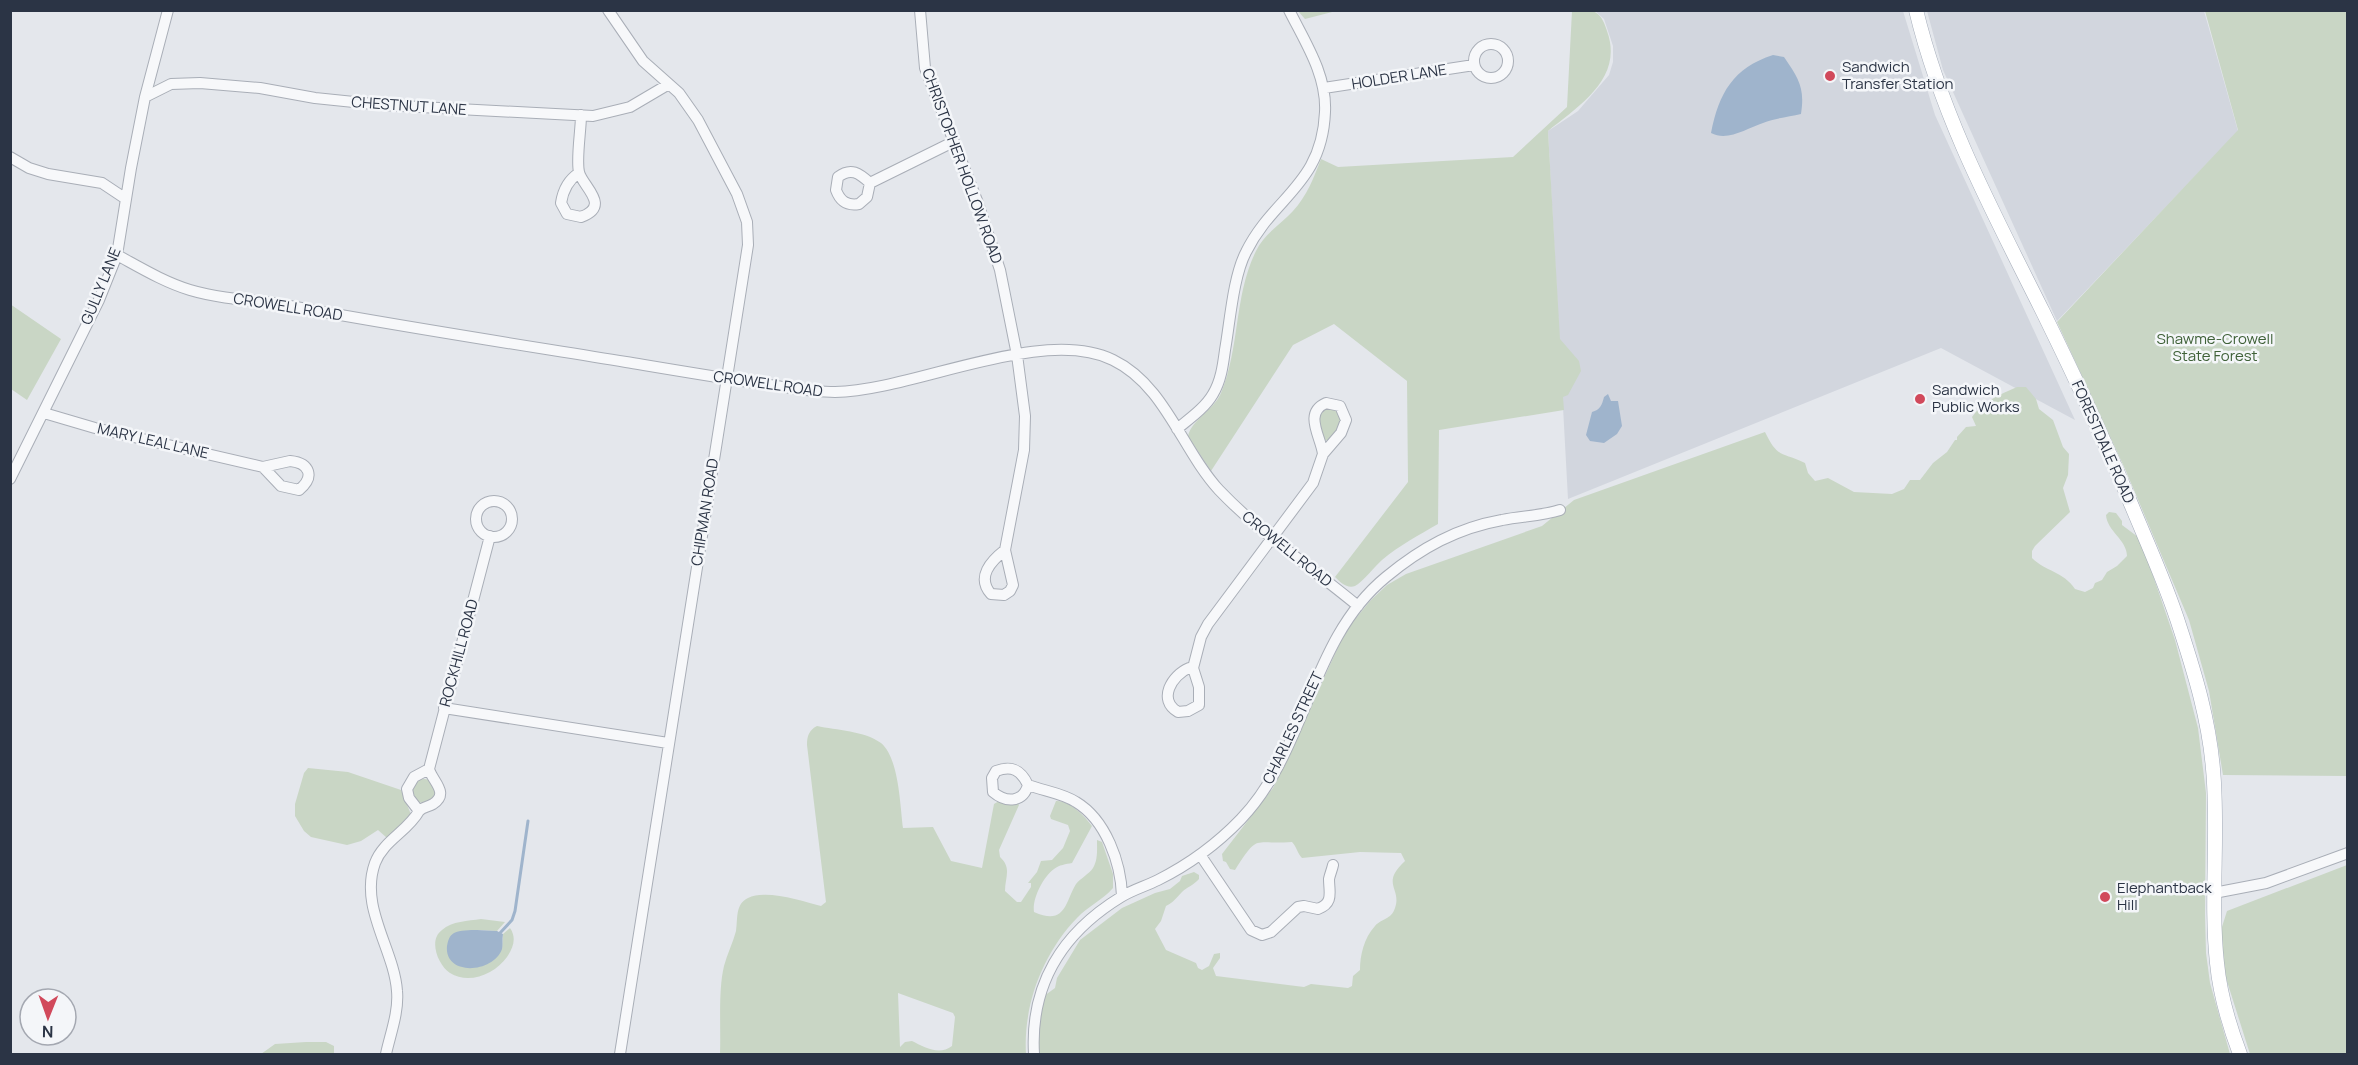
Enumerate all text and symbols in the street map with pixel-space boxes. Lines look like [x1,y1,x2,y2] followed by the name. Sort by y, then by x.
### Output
[1842,56,1954,94] place label: Sandwich Transfer Station
[1350,59,1448,94] street label: HOLDER LANE
[917,65,1008,266] street label: CHRISTOPHER HOLLOW ROAD
[1823,69,1837,83] marker: Sandwich Transfer Station
[351,91,467,120] street label: CHESTNUT LANE
[76,244,126,328] street label: GULLY LANE
[232,288,344,326] street label: CROWELL ROAD
[2157,328,2274,366] park label: Shawme-Crowell State Forest
[712,365,824,402] street label: CROWELL ROAD
[2067,377,2140,506] street label: FORESTDALE ROAD
[1932,379,2020,417] place label: Sandwich Public Works
[1913,392,1927,406] marker: Sandwich Public Works
[95,417,211,464] street label: MARY LEAL LANE
[686,457,723,567] street label: CHIPMAN ROAD
[1238,506,1337,591] street label: CROWELL ROAD
[434,597,483,709] street label: ROCKHILL ROAD
[1257,668,1328,787] street label: CHARLES STREET
[2117,877,2212,915] place label: Elephantback Hill
[2098,890,2112,904] marker: Elephantback Hill
[18,987,78,1047] north arrow
[42,1021,54,1043] text: N

